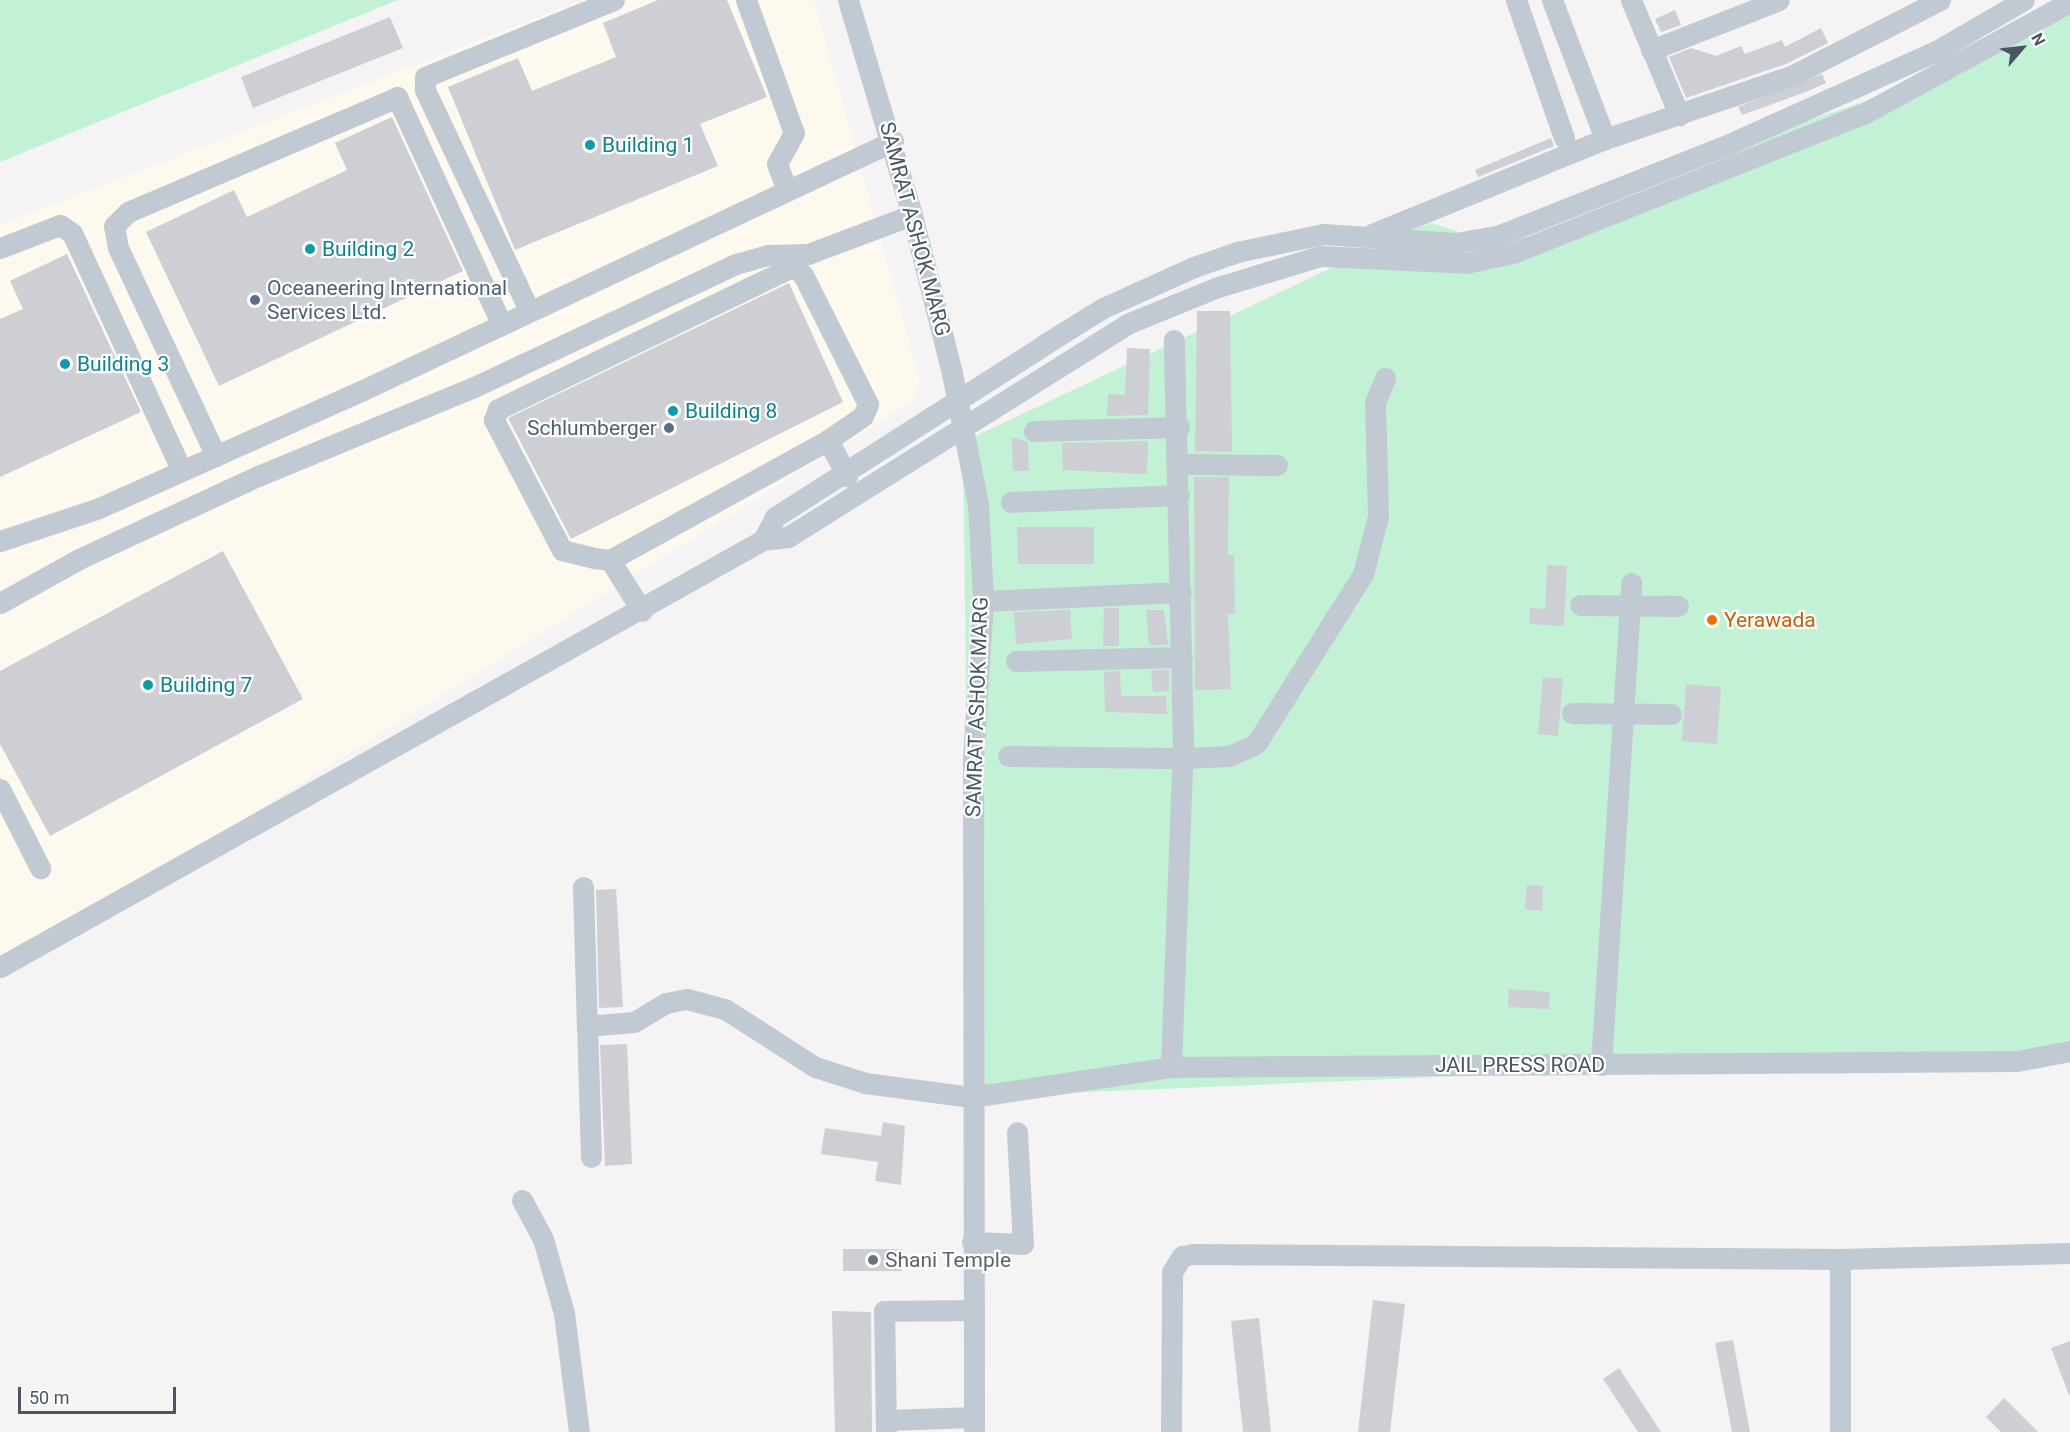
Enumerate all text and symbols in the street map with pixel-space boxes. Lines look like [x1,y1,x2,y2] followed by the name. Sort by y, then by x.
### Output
[1992,18,2052,78] north arrow
[2027,30,2049,49] text: N
[874,119,956,339] street label: SAMRAT ASHOK MARG
[602,132,694,158] place label: Building 1
[583,138,597,152] marker: Building 1
[322,236,414,262] place label: Building 2
[303,242,317,256] marker: Building 2
[267,275,507,325] place label: Oceaneering International Services Ltd.
[248,293,262,307] marker: Oceaneering International Services Ltd.
[77,351,169,377] place label: Building 3
[58,357,72,371] marker: Building 3
[685,398,777,424] place label: Building 8
[666,404,680,418] marker: Building 8
[527,415,657,441] place label: Schlumberger
[662,421,676,435] marker: Schlumberger
[961,596,993,818] street label: SAMRAT ASHOK MARG
[1724,607,1816,633] place label: Yerawada
[1705,613,1719,627] marker: Yerawada
[160,672,252,698] place label: Building 7
[141,678,155,692] marker: Building 7
[1435,1052,1605,1078] street label: JAIL PRESS ROAD
[885,1247,1011,1273] place label: Shani Temple
[866,1253,880,1267] marker: Shani Temple
[21,1375,178,1413] scale bar
[29,1387,69,1408] text: 50 m

